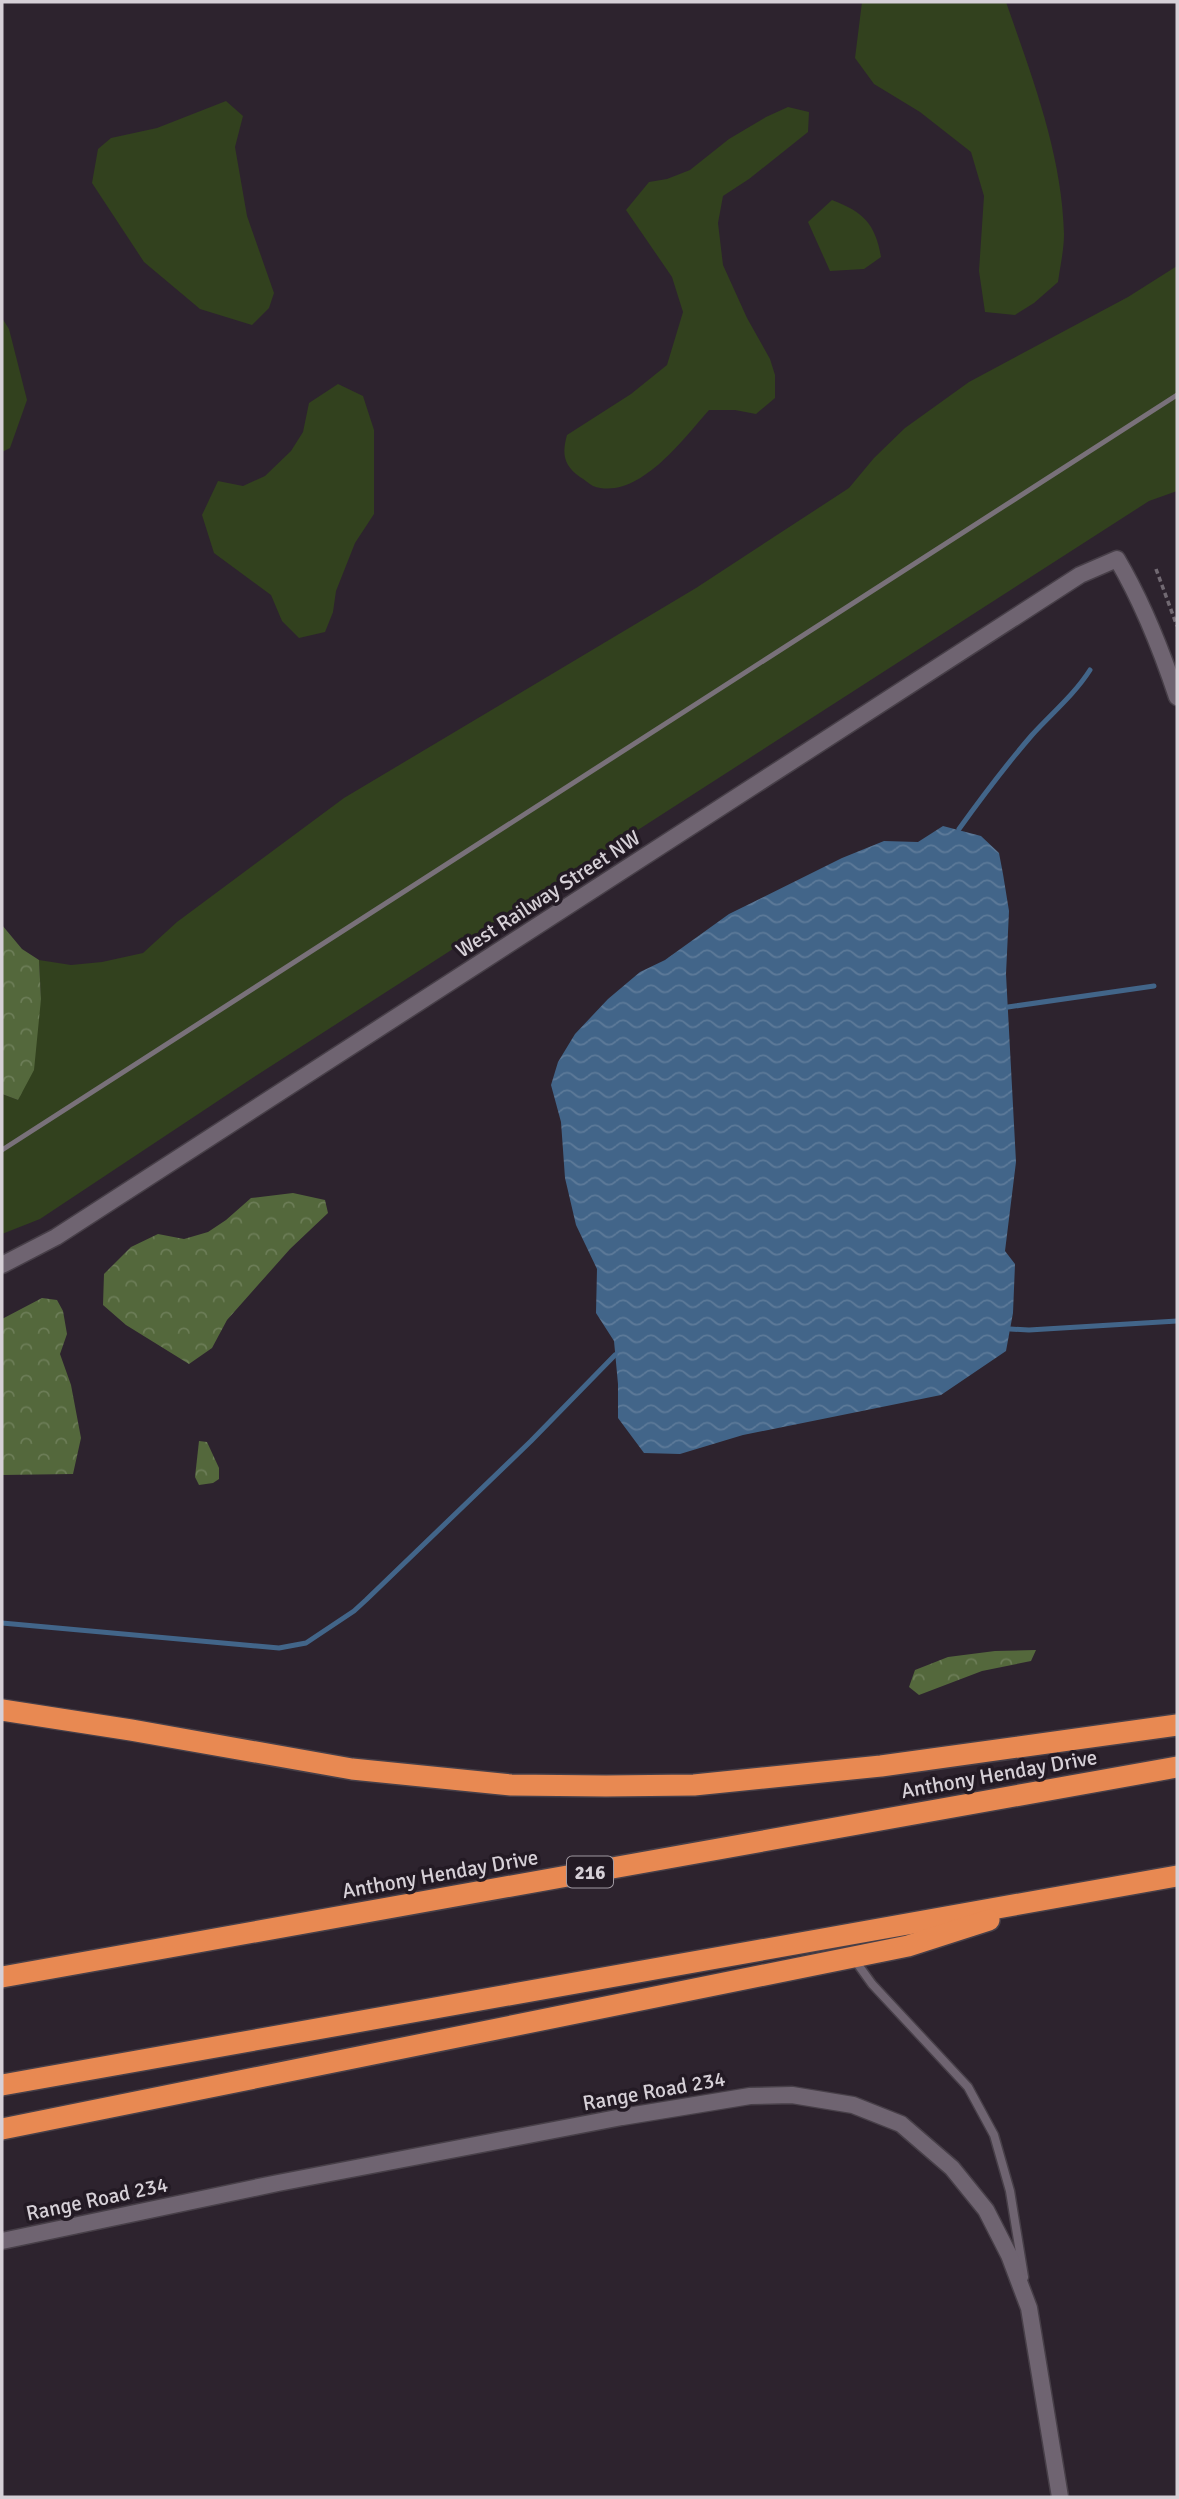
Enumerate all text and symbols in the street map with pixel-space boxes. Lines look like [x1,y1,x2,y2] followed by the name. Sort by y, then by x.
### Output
[451,825,645,963] street label: West Railway Street NW
[899,1744,1099,1804] street label: Anthony Henday Drive
[340,1844,540,1904] street label: Anthony Henday Drive
[567,1856,613,1888] road number: 216
[581,2066,727,2116] street label: Range Road 234
[24,2171,170,2227] street label: Range Road 234

